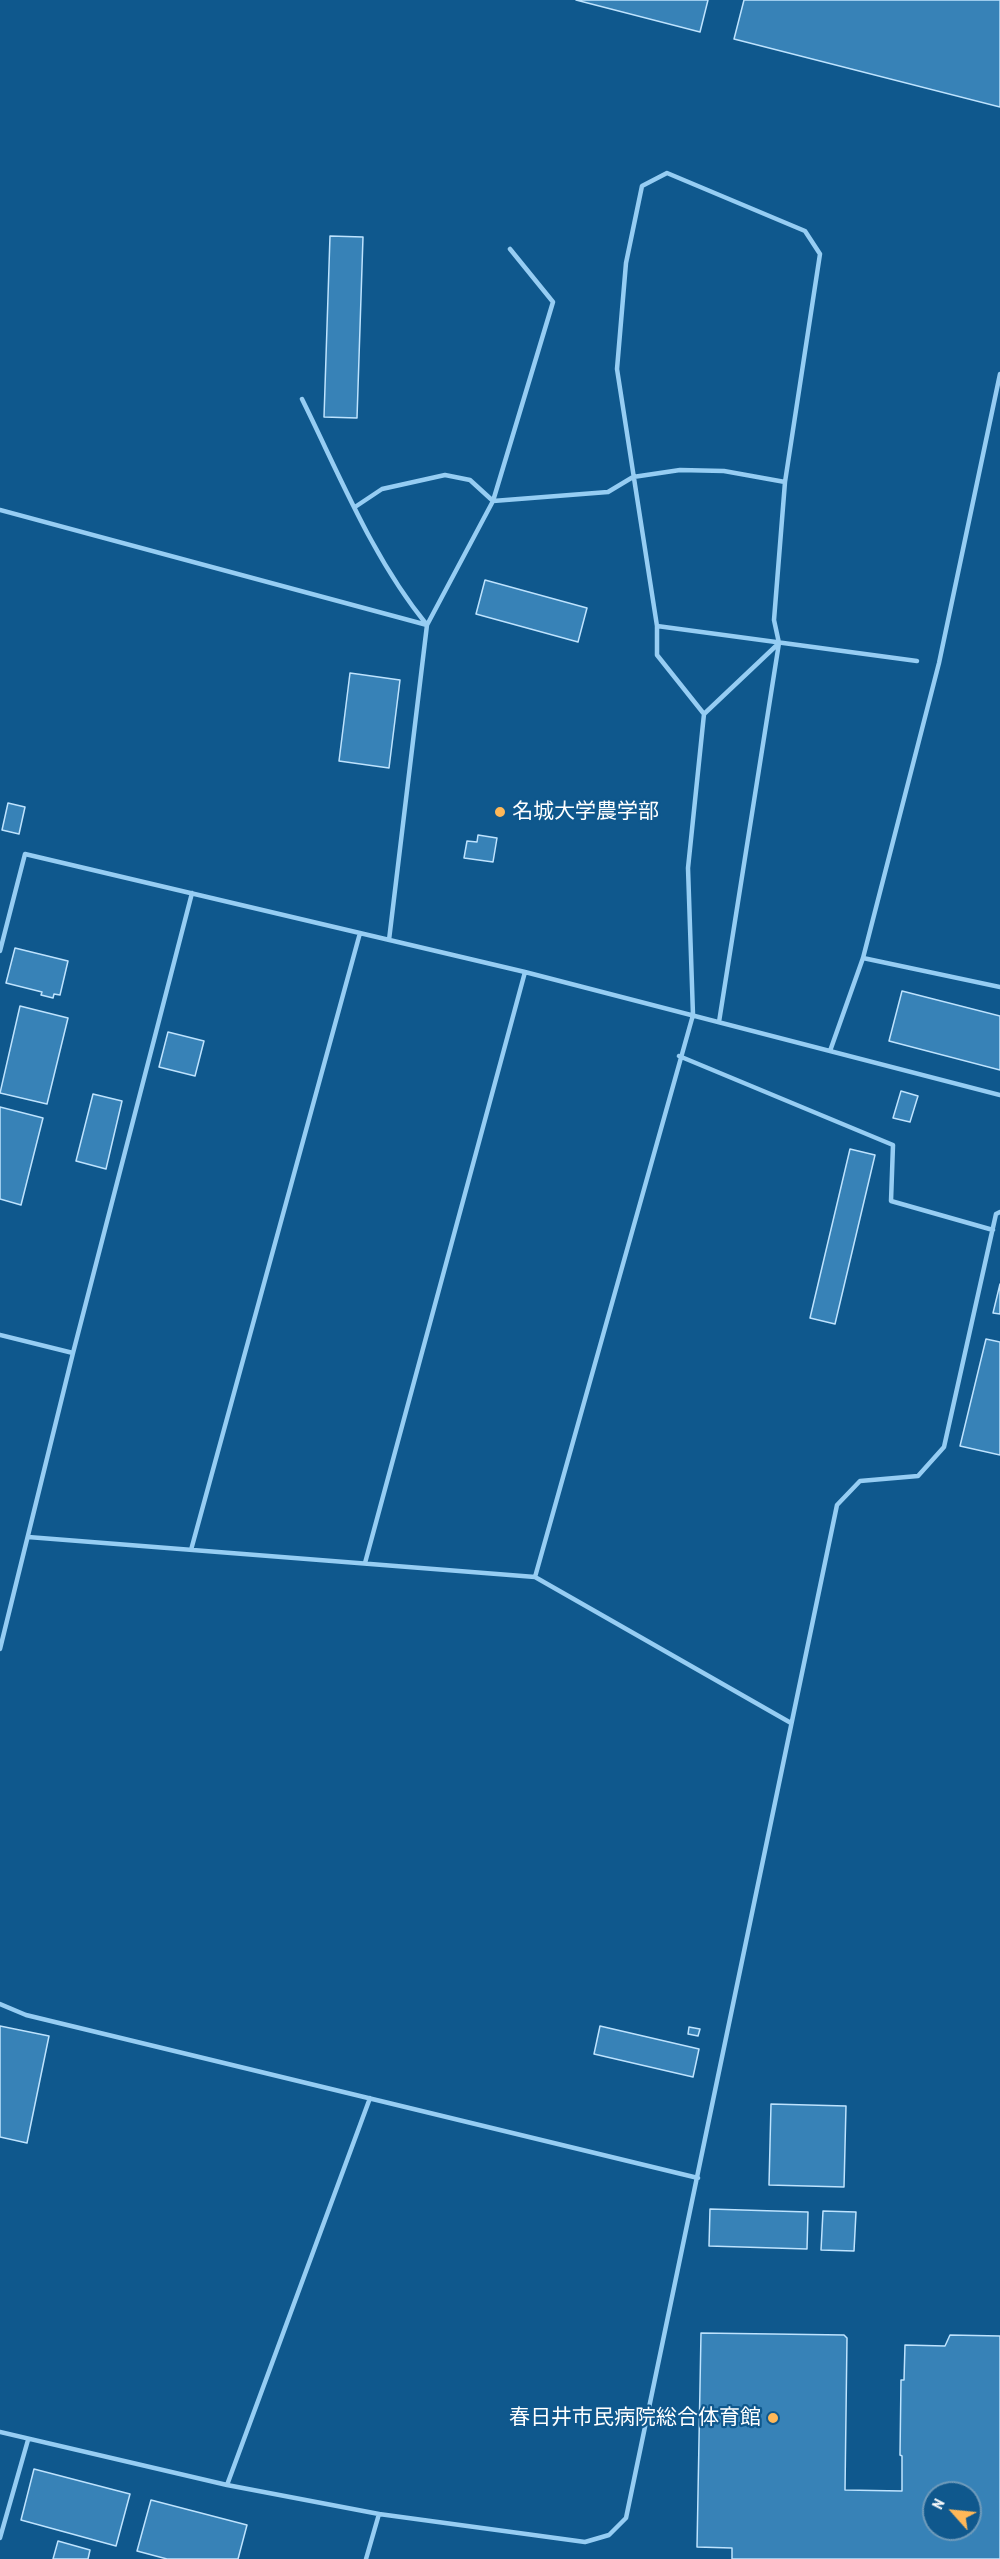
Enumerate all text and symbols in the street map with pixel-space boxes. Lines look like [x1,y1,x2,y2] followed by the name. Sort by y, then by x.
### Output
[512,799,659,825] place label: 名城大学農学部
[493,805,507,819] marker: 名城大学農学部
[509,2405,761,2431] place label: 春日井市民病院総合体育館
[766,2411,780,2425] marker: 春日井市民病院総合体育館
[922,2481,982,2541] north arrow
[927,2495,949,2512] text: N

